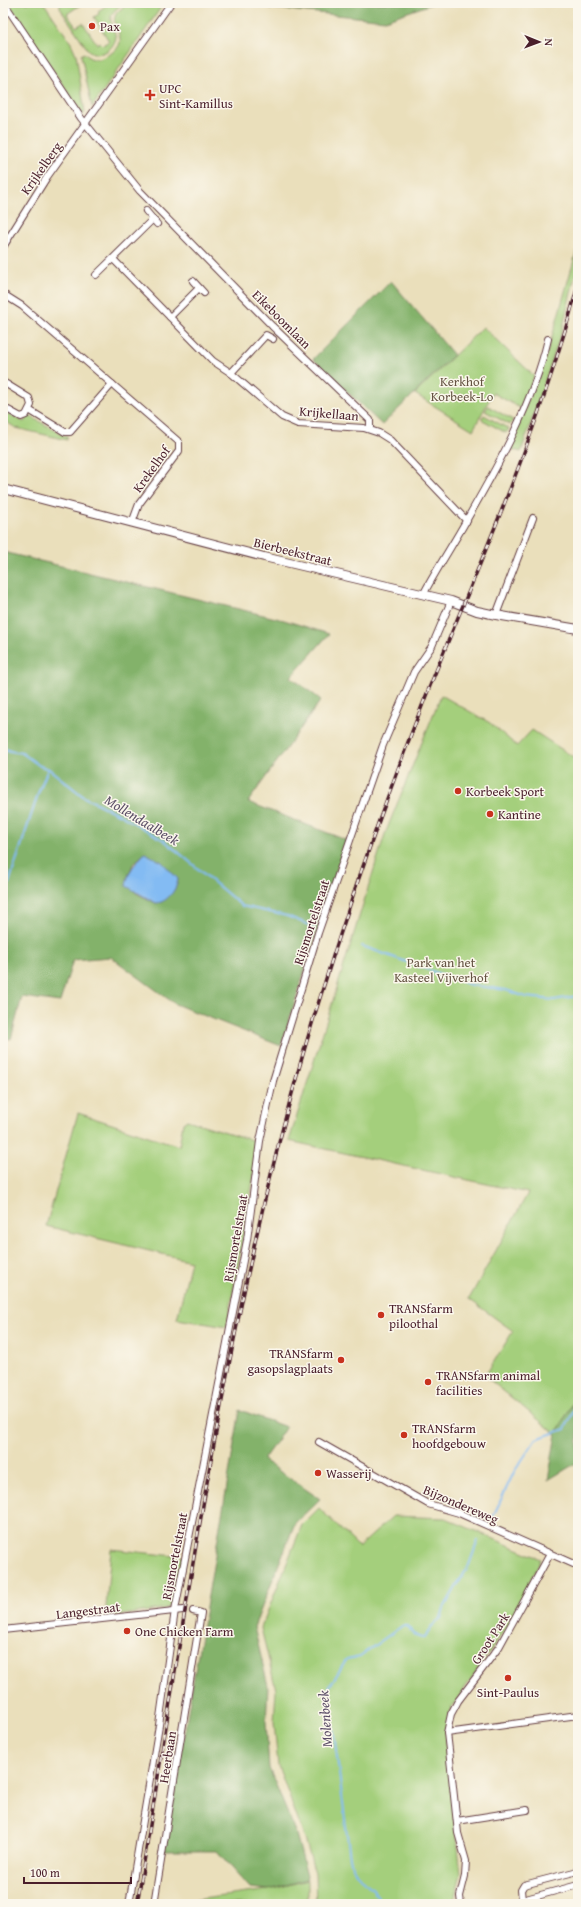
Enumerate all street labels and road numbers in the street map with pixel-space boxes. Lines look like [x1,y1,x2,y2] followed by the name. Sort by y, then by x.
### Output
[16,137,67,199] street label: Krijkelberg
[248,286,316,354] street label: Eikeboomlaan
[298,401,360,426] street label: Krijkellaan
[128,441,176,496] street label: Krekelhof
[252,533,334,570] street label: Bierbeekstraat
[289,877,334,967] street label: Rijsmortelstraat
[218,1192,253,1283] street label: Rijsmortelstraat
[420,1480,502,1529] street label: Bijzondereweg
[157,1510,192,1601] street label: Rijsmortelstraat
[55,1597,121,1624] street label: Langestraat
[466,1608,515,1668] street label: Groot Park
[154,1729,181,1784] street label: Heerbaan

